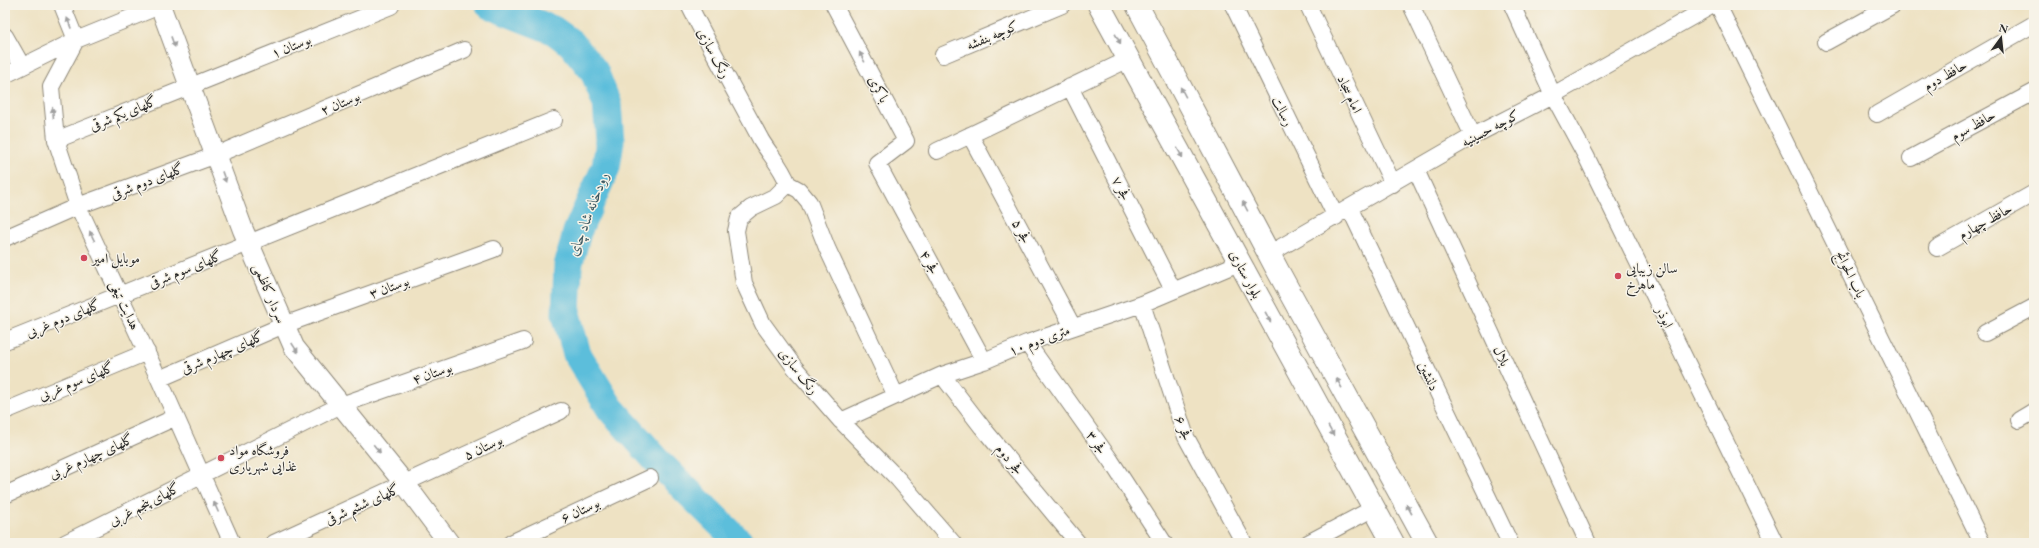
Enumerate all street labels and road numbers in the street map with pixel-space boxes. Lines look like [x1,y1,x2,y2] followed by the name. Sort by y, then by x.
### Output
[963,16,1021,55] street label: کوچه بنفشه
[693,25,735,81] street label: رنگ سازی
[269,30,314,62] street label: بوستان ۱
[1920,55,1972,98] street label: حافظ دوم
[864,72,894,106] street label: باکری
[1330,72,1367,118] street label: امام سجاد
[318,87,363,119] street label: بوستان ۲
[87,91,161,139] street label: گلهای یکم شرقی
[1268,93,1298,129] street label: رسالت
[1458,105,1523,152] street label: کوچه حسینیه
[1948,105,2000,148] street label: حافظ سوم
[108,159,187,207] street label: گلهای دوم شرقی
[1108,173,1136,203] street label: فجر ۷
[1955,199,2017,247] street label: حافظ چهارم
[1008,216,1036,246] street label: فجر ۵
[146,246,226,296] street label: گلهای سوم شرقی
[1226,246,1267,302] street label: بلوار ستاری
[916,247,944,277] street label: فجر ۴
[1828,247,1870,303] street label: باب الحوائج
[248,260,291,326] street label: سردار کاظمی
[367,271,412,302] street label: بوستان ۳
[105,277,144,333] street label: هدایت تیغی
[23,295,104,345] street label: گلهای دوم غربی
[1651,301,1678,331] street label: ابوذر
[1006,321,1074,363] street label: ۱۰ متری دوم
[178,326,268,381] street label: گلهای چهارم شرقی
[1489,343,1515,370] street label: بلال
[775,344,823,398] street label: رنگ سازی
[36,358,118,408] street label: گلهای سوم غربی
[410,358,455,388] street label: بوستان ۴
[1414,358,1444,394] street label: دلنشین
[1171,413,1197,443] street label: فجر ۶
[1082,427,1112,457] street label: فجر ۳
[46,429,138,486] street label: گلهای چهارم غربی
[461,430,506,464] street label: بوستان ۵
[989,440,1028,481] street label: فجر دوم
[105,478,185,534] street label: گلهای پنجم غربی
[322,480,404,533] street label: گلهای ششم شرقی
[558,493,603,527] street label: بوستان ۶

